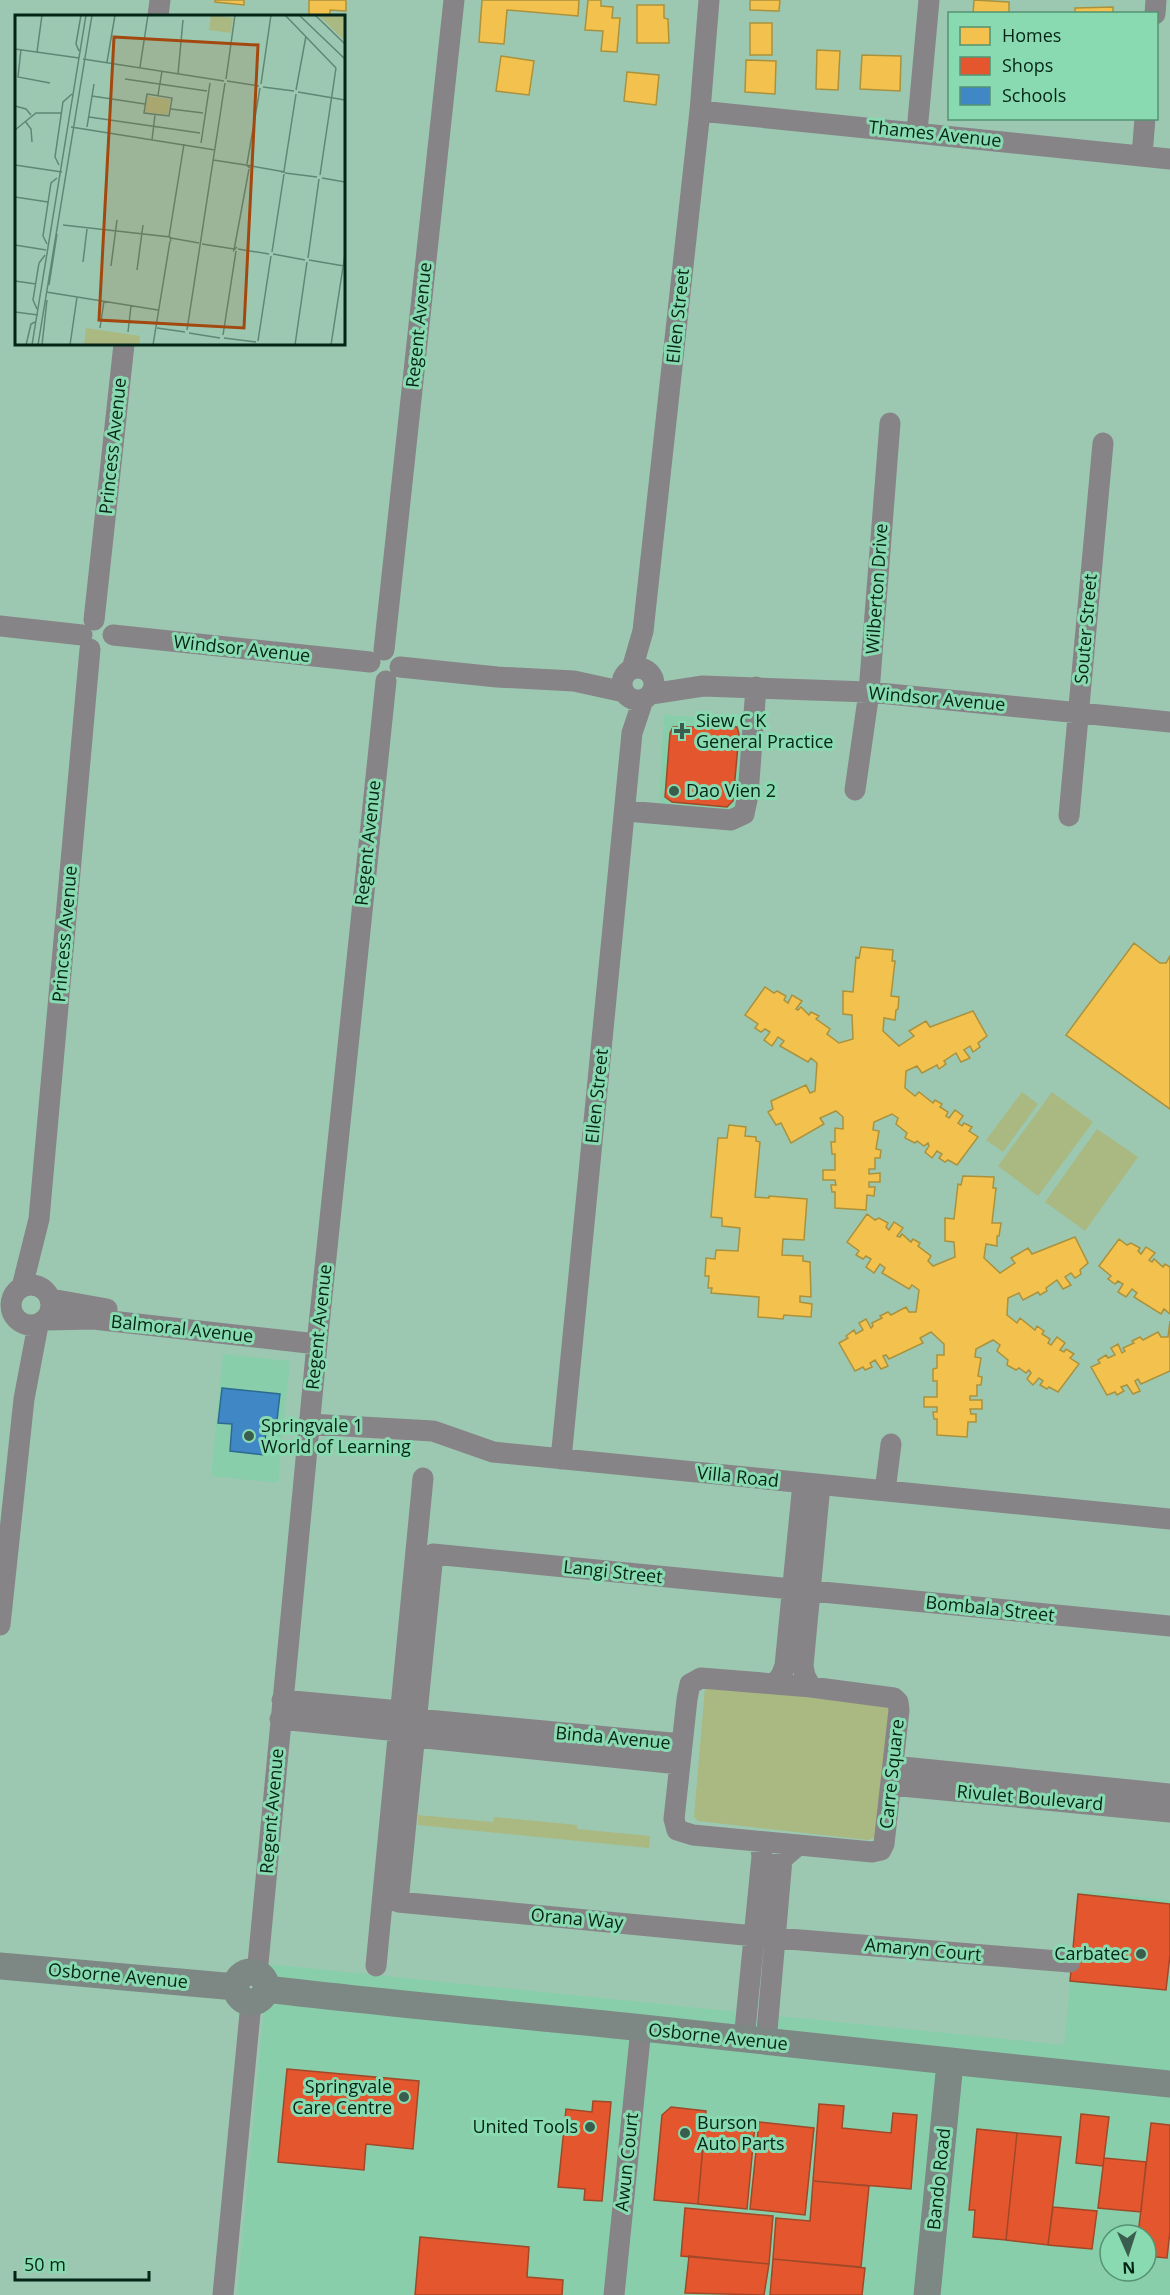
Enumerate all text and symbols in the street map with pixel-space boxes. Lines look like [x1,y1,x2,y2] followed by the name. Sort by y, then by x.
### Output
[948,12,1158,120] legend
[15,15,345,345] inset map
[1002,23,1061,47] text: Homes
[1002,53,1053,77] text: Shops
[1002,83,1066,107] text: Schools
[867,114,1003,152] street label: Thames Avenue
[399,261,437,389] street label: Regent Avenue
[660,267,694,364] street label: Ellen Street
[93,377,131,515] street label: Princess Avenue
[859,523,893,655] street label: Wilberton Drive
[1068,573,1102,685] street label: Souter Street
[173,629,312,667] street label: Windsor Avenue
[868,680,1007,716] street label: Windsor Avenue
[696,708,833,753] place label: Siew C K General Practice
[673,722,691,740] marker: Siew C K General Practice
[686,778,776,802] place label: Dao Vien 2
[348,779,386,907] street label: Regent Avenue
[667,784,681,798] marker: Dao Vien 2
[46,865,82,1003] street label: Princess Avenue
[579,1047,613,1144] street label: Ellen Street
[299,1263,337,1391] street label: Regent Avenue
[110,1309,254,1347] street label: Balmoral Avenue
[261,1413,411,1458] place label: Springvale 1 World of Learning
[242,1429,256,1443] marker: Springvale 1 World of Learning
[696,1460,780,1492] street label: Villa Road
[562,1554,664,1588] street label: Langi Street
[924,1589,1056,1627] street label: Bombala Street
[873,1718,909,1830] street label: Carre Square
[554,1720,672,1754] street label: Binda Avenue
[254,1747,288,1875] street label: Regent Avenue
[956,1779,1104,1815] street label: Rivulet Boulevard
[530,1902,625,1934] street label: Orana Way
[864,1932,982,1966] street label: Amaryn Court
[1054,1941,1129,1965] place label: Carbatec
[1134,1947,1148,1961] marker: Carbatec
[47,1957,189,1993] street label: Osborne Avenue
[647,2017,789,2055] street label: Osborne Avenue
[292,2074,392,2119] place label: Springvale Care Centre
[397,2090,411,2104] marker: Springvale Care Centre
[697,2110,785,2155] place label: Burson Auto Parts
[609,2111,643,2212] street label: Awun Court
[472,2114,578,2138] place label: United Tools
[583,2120,597,2134] marker: United Tools
[678,2126,692,2140] marker: Burson Auto Parts
[921,2127,955,2231] street label: Bando Road
[1098,2223,1158,2283] north arrow
[15,2244,148,2282] scale bar
[24,2252,66,2276] text: 50 m
[1122,2257,1136,2279] text: N

